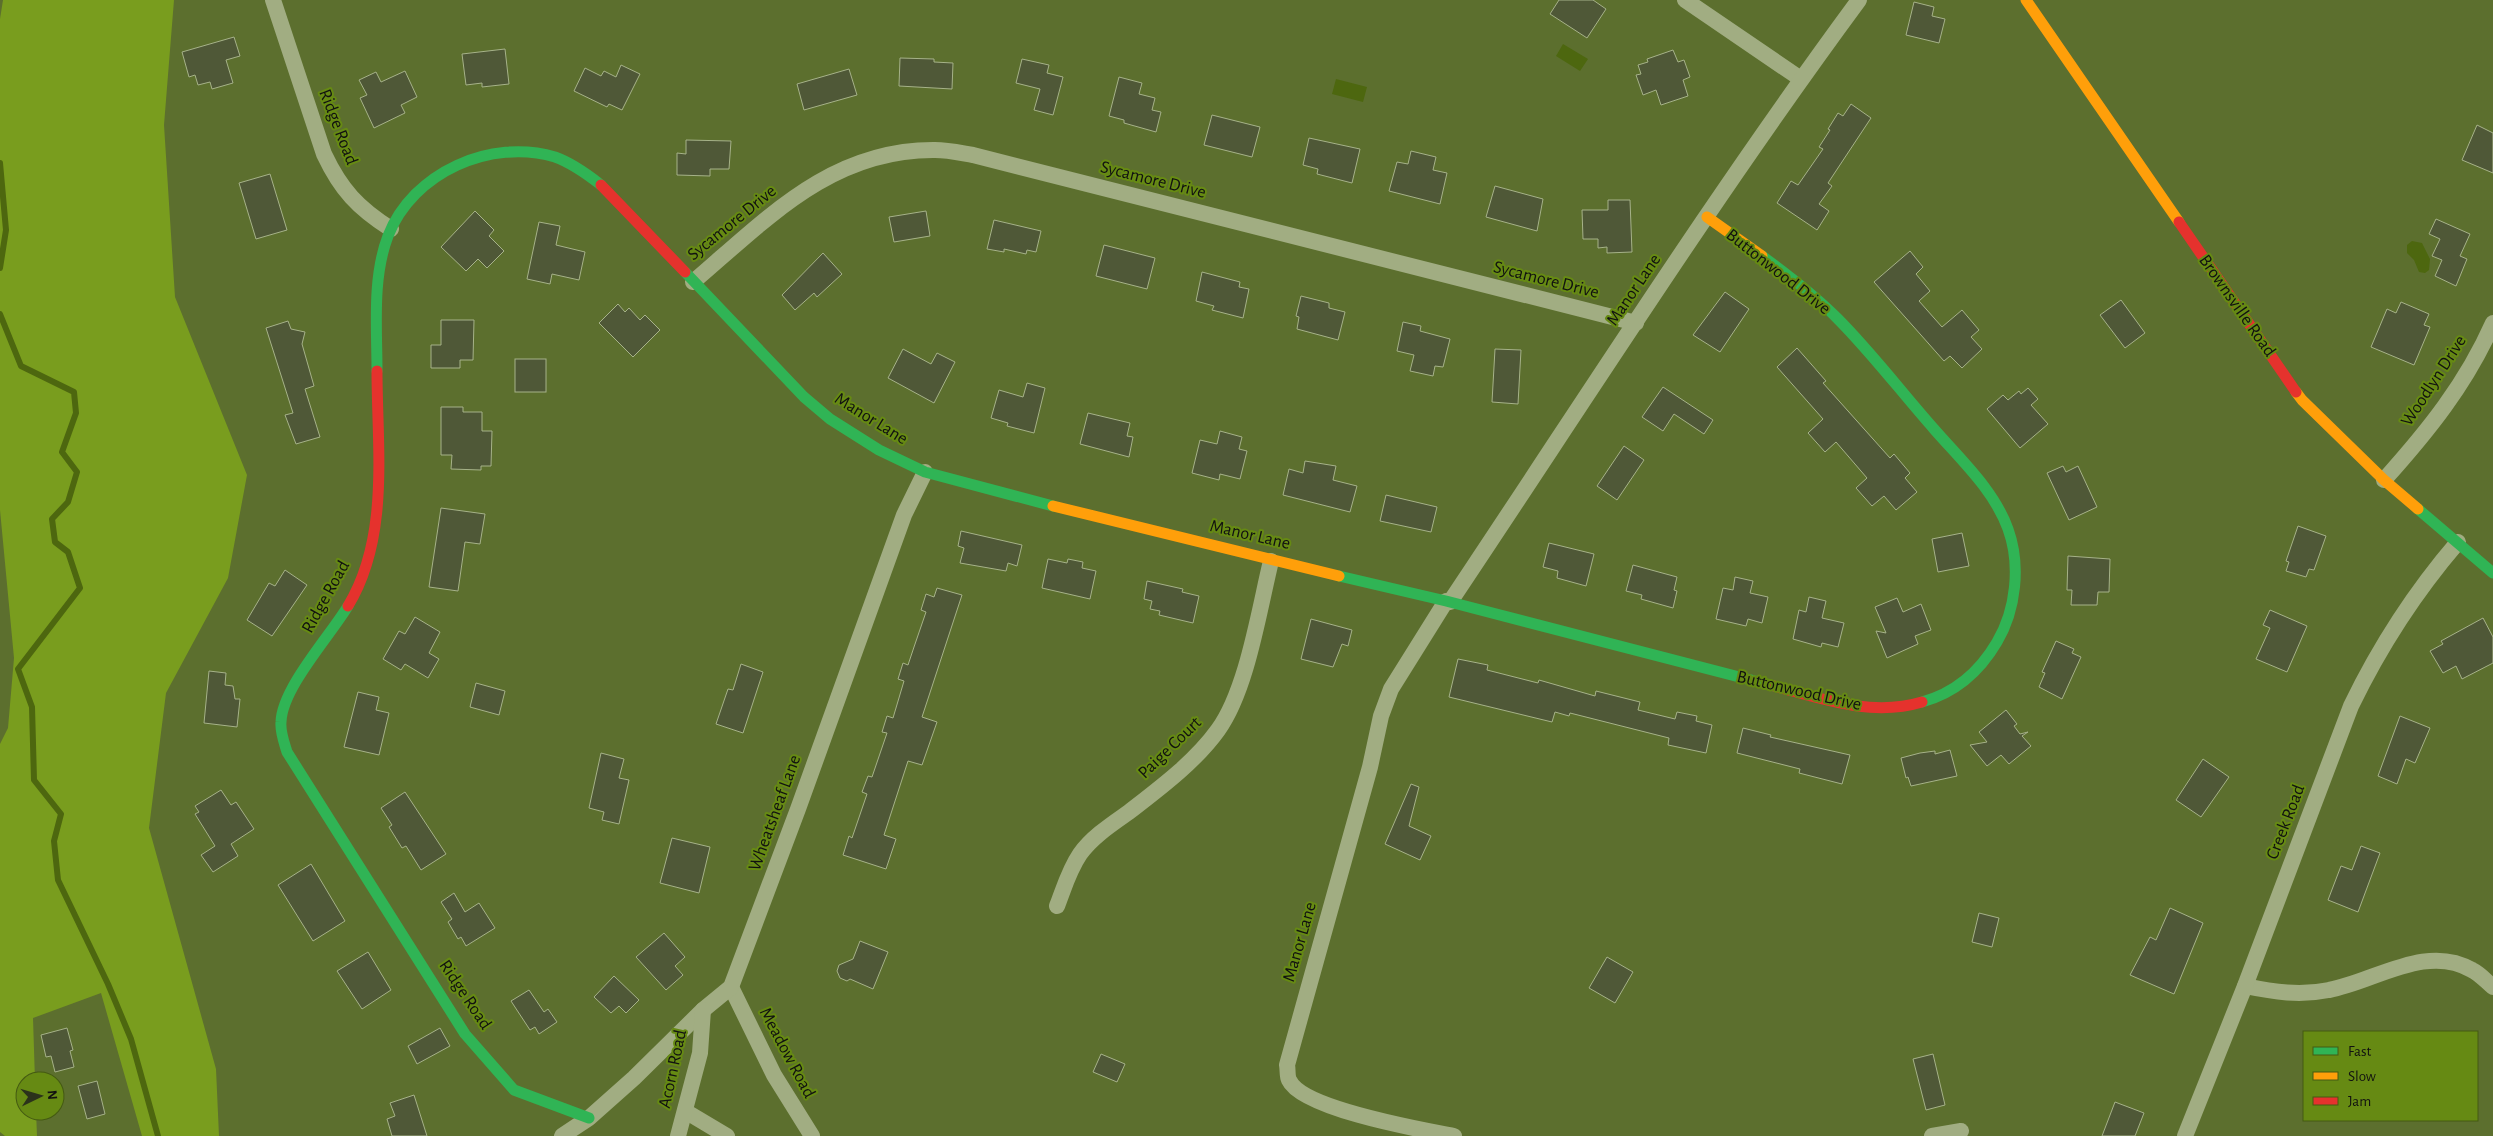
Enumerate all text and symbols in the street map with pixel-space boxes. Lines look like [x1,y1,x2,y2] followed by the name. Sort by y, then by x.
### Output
[315,87,361,167] street label: Ridge Road
[1098,158,1208,202] street label: Sycamore Drive
[684,182,780,264] street label: Sycamore Drive
[1722,226,1834,318] street label: Buttonwood Drive
[1604,251,1664,329] street label: Manor Lane
[2195,252,2279,360] street label: Brownsville Road
[1491,258,1601,302] street label: Sycamore Drive
[2398,332,2470,430] street label: Woodlyn Drive
[831,390,911,448] street label: Manor Lane
[1208,517,1292,553] street label: Manor Lane
[299,558,353,636] street label: Ridge Road
[1735,668,1863,714] street label: Buttonwood Drive
[1135,714,1205,782] street label: Paige Court
[746,753,804,873] street label: Wheatsheaf Lane
[2264,782,2308,862] street label: Creek Road
[1280,900,1320,984] street label: Manor Lane
[435,957,495,1033] street label: Ridge Road
[756,1005,818,1101] street label: Meadow Road
[656,1028,690,1110] street label: Acorn Road
[2303,1031,2478,1121] legend
[2348,1044,2372,1059] text: Fast
[2348,1069,2376,1084] text: Slow
[15,1071,65,1121] north arrow
[45,1089,59,1100] text: N
[2348,1094,2371,1109] text: Jam

